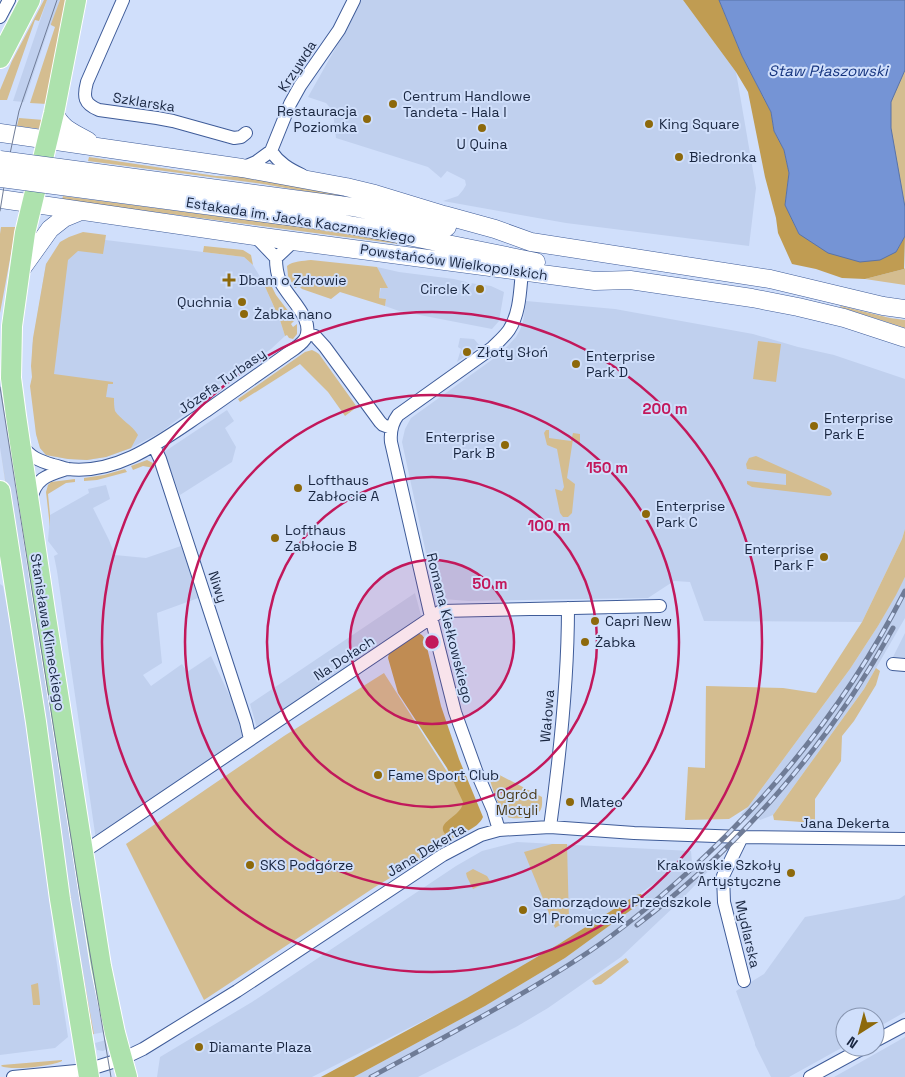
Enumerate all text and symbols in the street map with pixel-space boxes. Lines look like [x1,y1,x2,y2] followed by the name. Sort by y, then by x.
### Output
[274,37,320,95] street label: Krzywda
[768,61,890,80] water label: Staw Płaszowski
[403,87,531,121] place label: Centrum Handlowe Tandeta - Hala I
[112,88,176,116] street label: Szklarska
[387,98,399,110] marker: Centrum Handlowe Tandeta - Hala I
[277,102,357,136] place label: Restauracja Poziomka
[361,113,373,125] marker: Restauracja Poziomka
[659,115,740,133] place label: King Square
[643,118,655,130] marker: King Square
[476,122,488,134] marker: U Quina
[457,135,507,153] place label: U Quina
[689,148,757,166] place label: Biedronka
[673,151,685,163] marker: Biedronka
[185,193,417,247] street label: Estakada im. Jacka Kaczmarskiego
[359,240,549,284] street label: Powstańców Wielkopolskich
[239,271,347,289] place label: Dbam o Zdrowie
[223,274,235,286] marker: Dbam o Zdrowie
[420,280,470,298] place label: Circle K
[474,283,486,295] marker: Circle K
[177,293,232,311] place label: Quchnia
[236,296,248,308] marker: Quchnia
[254,305,332,323] place label: Żabka nano
[238,308,250,320] marker: Żabka nano
[477,343,548,361] place label: Złoty Słoń
[175,344,269,418] street label: Józefa Turbasy
[461,346,473,358] marker: Złoty Słoń
[586,347,655,381] place label: Enterprise Park D
[570,358,582,370] marker: Enterprise Park D
[643,399,687,418] text: 200 m
[824,409,893,443] place label: Enterprise Park E
[808,420,820,432] marker: Enterprise Park E
[426,428,495,462] place label: Enterprise Park B
[499,439,511,451] marker: Enterprise Park B
[586,458,628,477] text: 150 m
[308,471,379,505] place label: Lofthaus Zabłocie A
[292,482,304,494] marker: Lofthaus Zabłocie A
[656,497,725,531] place label: Enterprise Park C
[640,508,652,520] marker: Enterprise Park C
[528,516,570,535] text: 100 m
[285,521,357,555] place label: Lofthaus Zabłocie B
[269,532,281,544] marker: Lofthaus Zabłocie B
[745,540,814,574] place label: Enterprise Park F
[423,551,477,705] street label: Romana Kiełkowskiego
[818,551,830,563] marker: Enterprise Park F
[27,552,69,712] street label: Stanisława Klimeckiego
[204,569,232,605] street label: Niwy
[472,574,508,593] text: 50 m
[605,612,672,630] place label: Capri New
[589,615,601,627] marker: Capri New
[310,632,378,684] street label: Na Dołach
[423,633,441,651] centre of rings
[595,633,636,651] place label: Żabka
[579,636,591,648] marker: Żabka
[536,689,558,743] street label: Wałowa
[388,766,499,784] place label: Fame Sport Club
[372,769,384,781] marker: Fame Sport Club
[496,785,538,819] park label: Ogród Motyli
[580,793,623,811] place label: Mateo
[564,796,576,808] marker: Mateo
[801,814,890,832] street label: Jana Dekerta
[383,819,469,881] street label: Jana Dekerta
[260,856,353,874] place label: SKS Podgórze
[657,856,781,890] place label: Krakowskie Szkoły Artystyczne
[244,859,256,871] marker: SKS Podgórze
[785,867,797,879] marker: Krakowskie Szkoły Artystyczne
[533,893,711,927] place label: Samorządowe Przedszkole 91 Promyczek
[731,898,765,970] street label: Mydlarska
[517,904,529,916] marker: Samorządowe Przedszkole 91 Promyczek
[835,1007,885,1057] north arrow
[843,1032,861,1053] text: N
[209,1038,312,1056] place label: Diamante Plaza
[193,1041,205,1053] marker: Diamante Plaza

